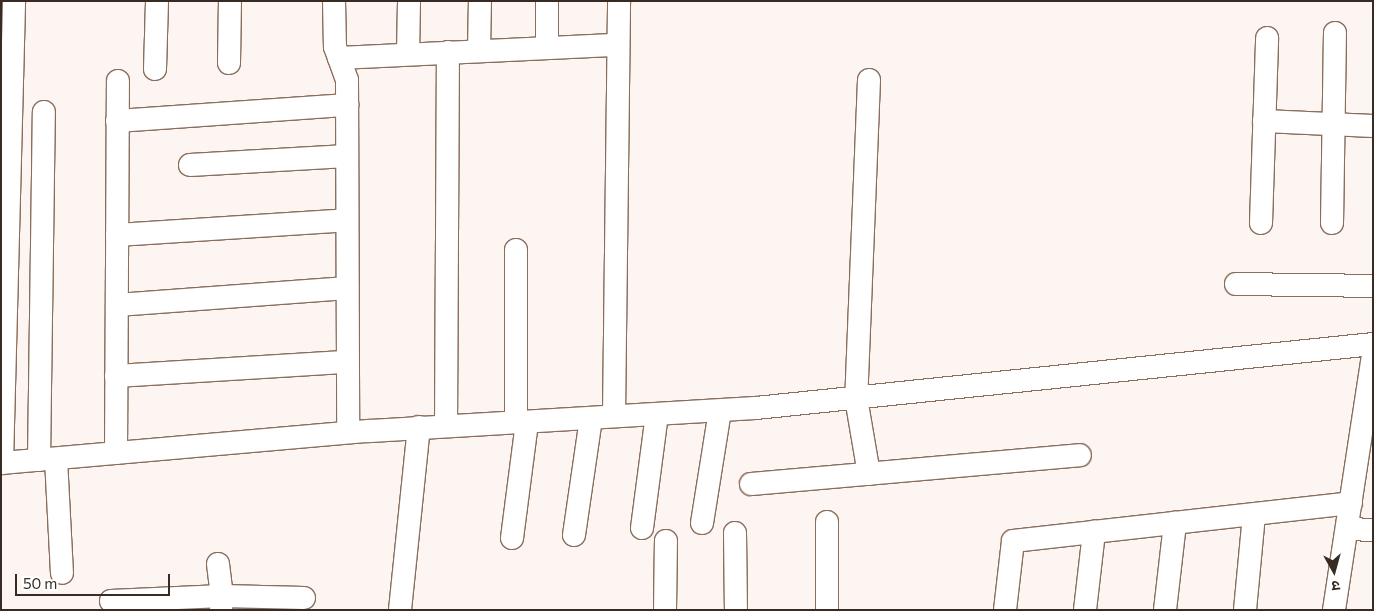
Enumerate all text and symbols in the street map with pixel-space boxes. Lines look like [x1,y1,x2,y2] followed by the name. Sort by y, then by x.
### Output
[1309,546,1359,596] north arrow
[18,564,172,596] scale bar
[23,574,57,592] text: 50 m
[1331,577,1341,595] text: उ

